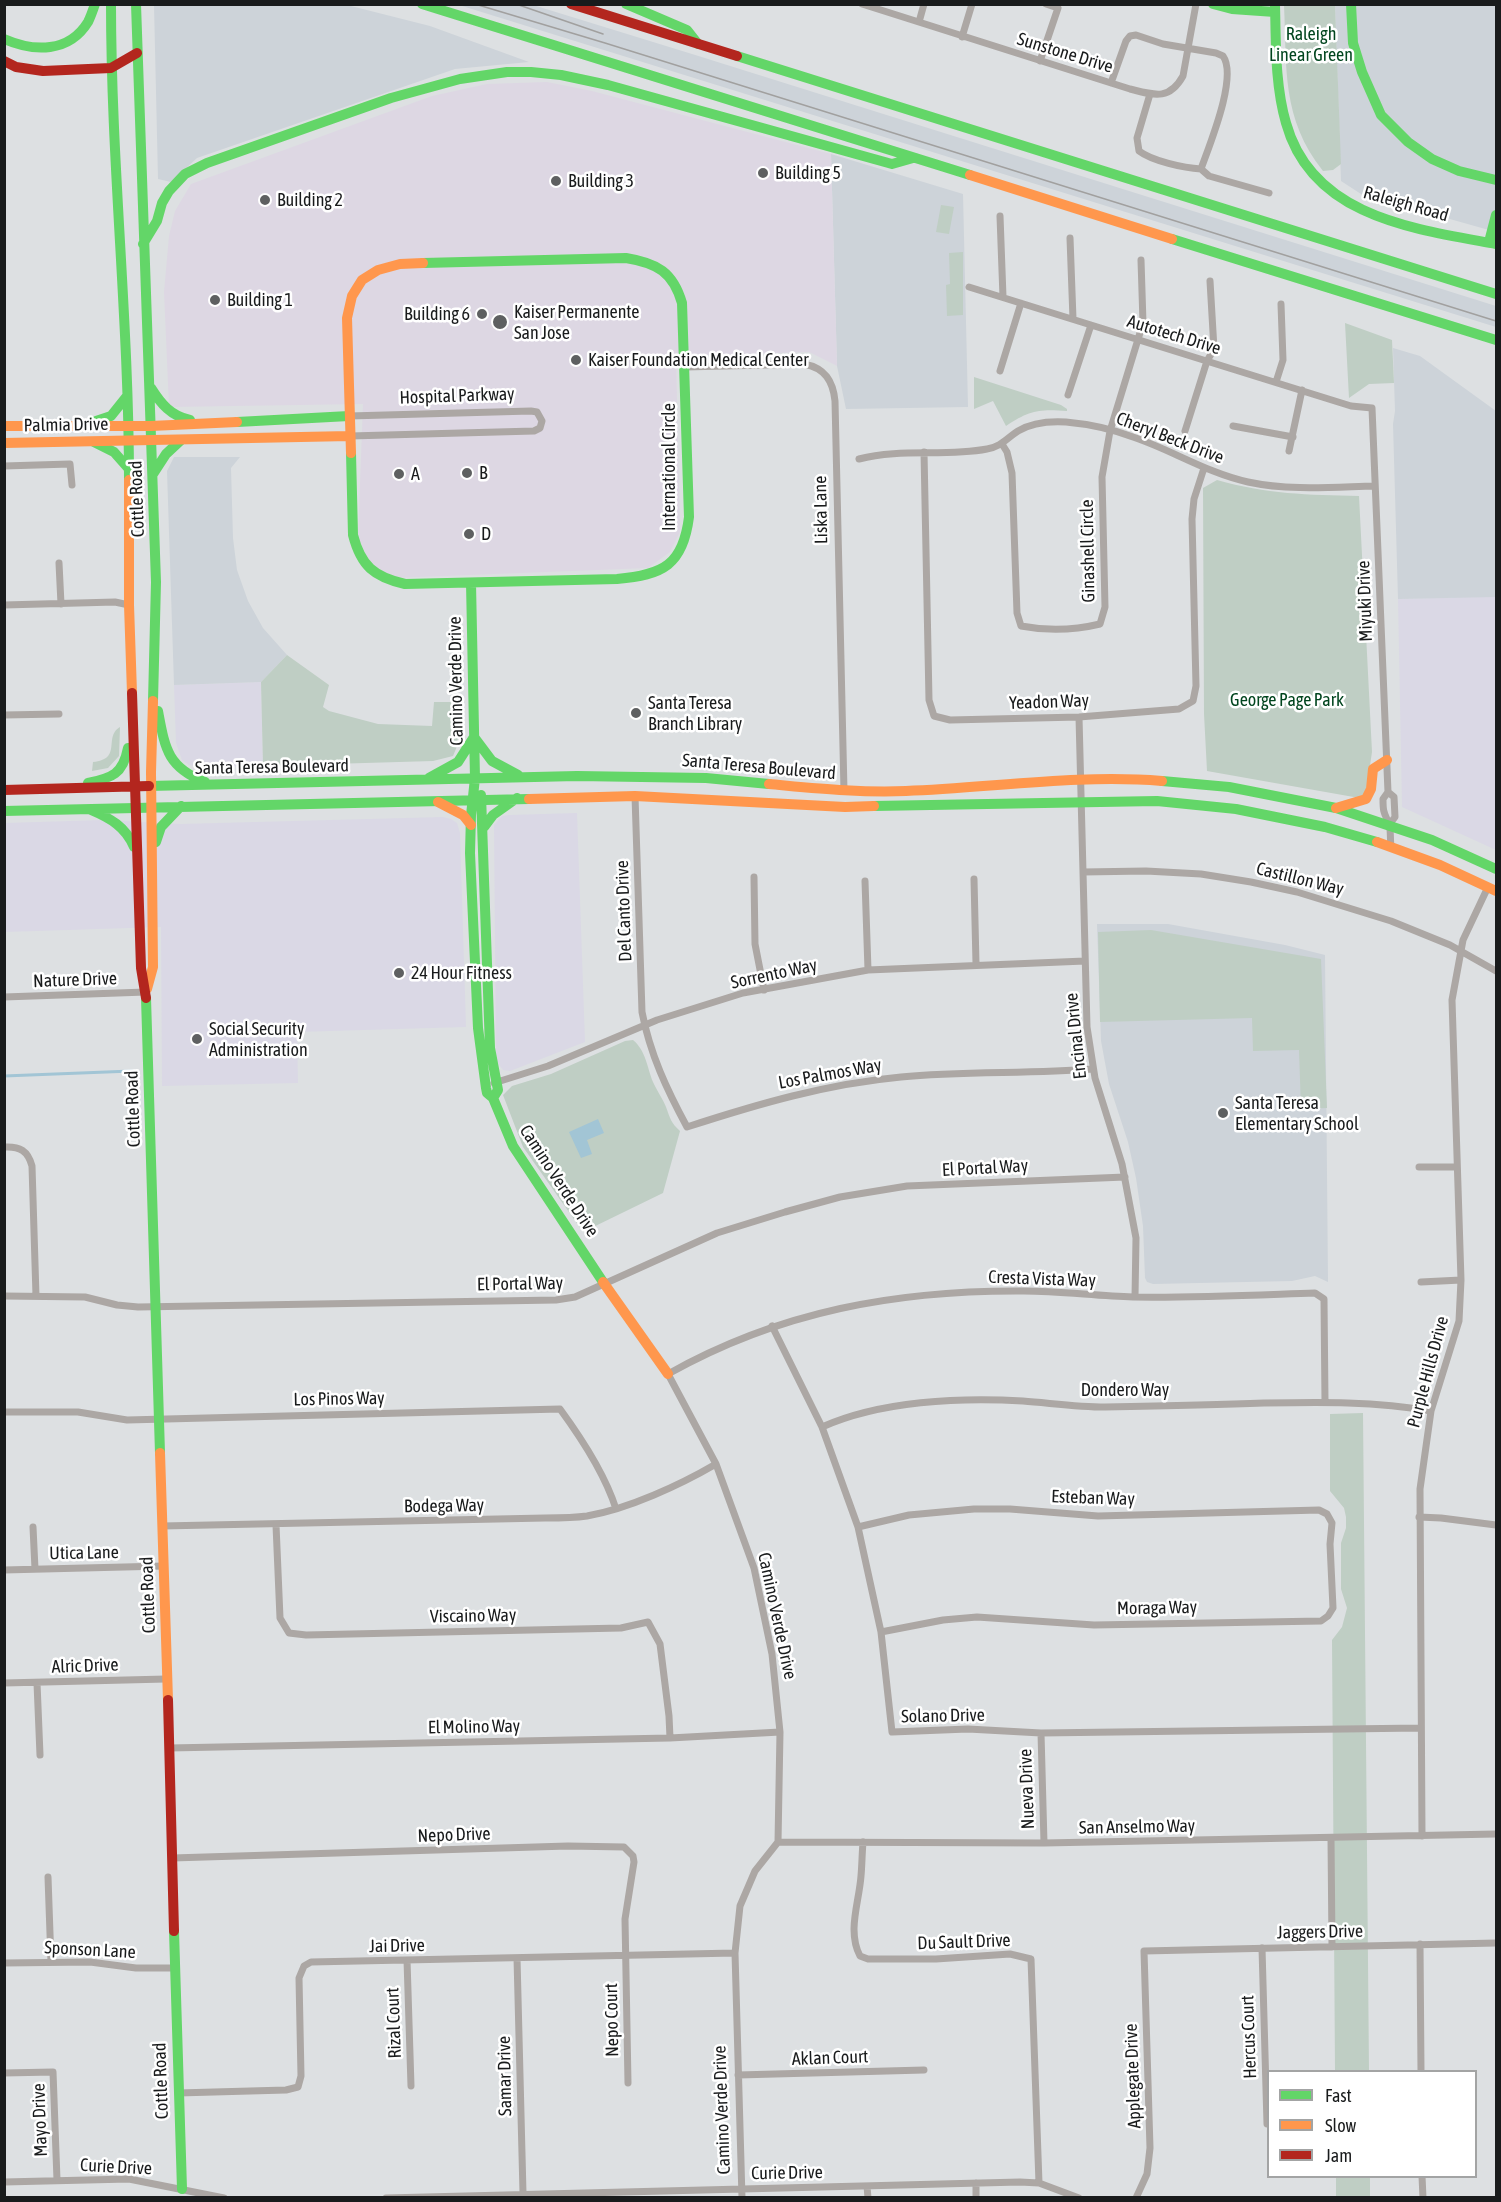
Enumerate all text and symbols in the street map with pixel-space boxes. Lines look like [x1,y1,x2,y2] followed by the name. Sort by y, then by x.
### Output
[1269,23,1353,66] park label: Raleigh Linear Green
[1014,28,1116,78] street label: Sunstone Drive
[775,162,841,184] place label: Building 5
[756,166,770,180] marker: Building 5
[568,170,634,192] place label: Building 3
[549,174,563,188] marker: Building 3
[1361,182,1451,226] street label: Raleigh Road
[277,189,343,211] place label: Building 2
[258,193,272,207] marker: Building 2
[227,289,293,311] place label: Building 1
[208,293,222,307] marker: Building 1
[514,301,640,344] place label: Kaiser Permanente San Jose
[404,303,470,325] place label: Building 6
[475,307,489,321] marker: Building 6
[1125,311,1223,359] street label: Autotech Drive
[491,313,509,331] marker: Kaiser Permanente San Jose
[588,349,808,371] place label: Kaiser Foundation Medical Center
[569,353,583,367] marker: Kaiser Foundation Medical Center
[399,383,515,409] street label: Hospital Parkway
[658,403,680,531] street label: International Circle
[1113,408,1227,468] street label: Cheryl Beck Drive
[24,413,108,437] street label: Palmia Drive
[125,460,149,538] street label: Cottle Road
[479,462,488,484] place label: B
[411,463,420,485] place label: A
[460,466,474,480] marker: B
[392,467,406,481] marker: A
[810,476,832,544] street label: Liska Lane
[1076,499,1100,603] street label: Ginashell Circle
[481,523,491,545] place label: D
[462,527,476,541] marker: D
[1353,560,1377,642] street label: Miyuki Drive
[444,616,468,746] street label: Camino Verde Drive
[1230,689,1344,711] park label: George Page Park
[1009,690,1089,714] street label: Yeadon Way
[648,692,742,734] place label: Santa Teresa Branch Library
[629,706,643,720] marker: Santa Teresa Branch Library
[681,750,837,784] street label: Santa Teresa Boulevard
[195,755,349,779] street label: Santa Teresa Boulevard
[1254,858,1346,900] street label: Castillon Way
[611,860,637,962] street label: Del Canto Drive
[729,954,819,994] street label: Sorrento Way
[411,962,512,984] place label: 24 Hour Fitness
[392,966,406,980] marker: 24 Hour Fitness
[33,968,117,992] street label: Nature Drive
[1061,992,1091,1080] street label: Encinal Drive
[209,1018,308,1060] place label: Social Security Administration
[190,1032,204,1046] marker: Social Security Administration
[777,1054,883,1094] street label: Los Palmos Way
[121,1070,145,1148] street label: Cottle Road
[1235,1092,1359,1134] place label: Santa Teresa Elementary School
[1216,1106,1230,1120] marker: Santa Teresa Elementary School
[515,1121,603,1241] street label: Camino Verde Drive
[941,1155,1029,1181] street label: El Portal Way
[988,1266,1096,1292] street label: Cresta Vista Way
[477,1272,563,1296] street label: El Portal Way
[1403,1314,1453,1430] street label: Purple Hills Drive
[1081,1379,1169,1401] street label: Dondero Way
[293,1387,385,1411] street label: Los Pinos Way
[1051,1486,1135,1510] street label: Esteban Way
[404,1495,484,1517] street label: Bodega Way
[49,1542,119,1564] street label: Utica Lane
[753,1551,801,1681] street label: Camino Verde Drive
[136,1556,160,1634] street label: Cottle Road
[1117,1597,1197,1619] street label: Moraga Way
[430,1604,516,1628] street label: Viscaino Way
[51,1654,119,1678] street label: Alric Drive
[901,1704,985,1728] street label: Solano Drive
[428,1715,520,1739] street label: El Molino Way
[1015,1748,1039,1830] street label: Nueva Drive
[1079,1815,1195,1839] street label: San Anselmo Way
[417,1823,491,1847] street label: Nepo Drive
[1277,1920,1363,1944] street label: Jaggers Drive
[917,1930,1011,1954] street label: Du Sault Drive
[369,1935,425,1957] street label: Jai Drive
[44,1937,136,1963] street label: Sponson Lane
[601,1983,623,2057] street label: Nepo Court
[382,1987,406,2059] street label: Rizal Court
[1237,1995,1261,2079] street label: Hercus Court
[1120,2023,1146,2129] street label: Applegate Drive
[494,2036,516,2116] street label: Samar Drive
[149,2042,173,2120] street label: Cottle Road
[709,2045,735,2175] street label: Camino Verde Drive
[791,2046,869,2070] street label: Aklan Court
[1267,2070,1477,2178] legend
[28,2083,52,2157] street label: Mayo Drive
[1325,2085,1352,2106] text: Fast
[1325,2115,1356,2136] text: Slow
[1325,2145,1352,2166] text: Jam
[80,2154,152,2180] street label: Curie Drive
[751,2162,823,2184] street label: Curie Drive

